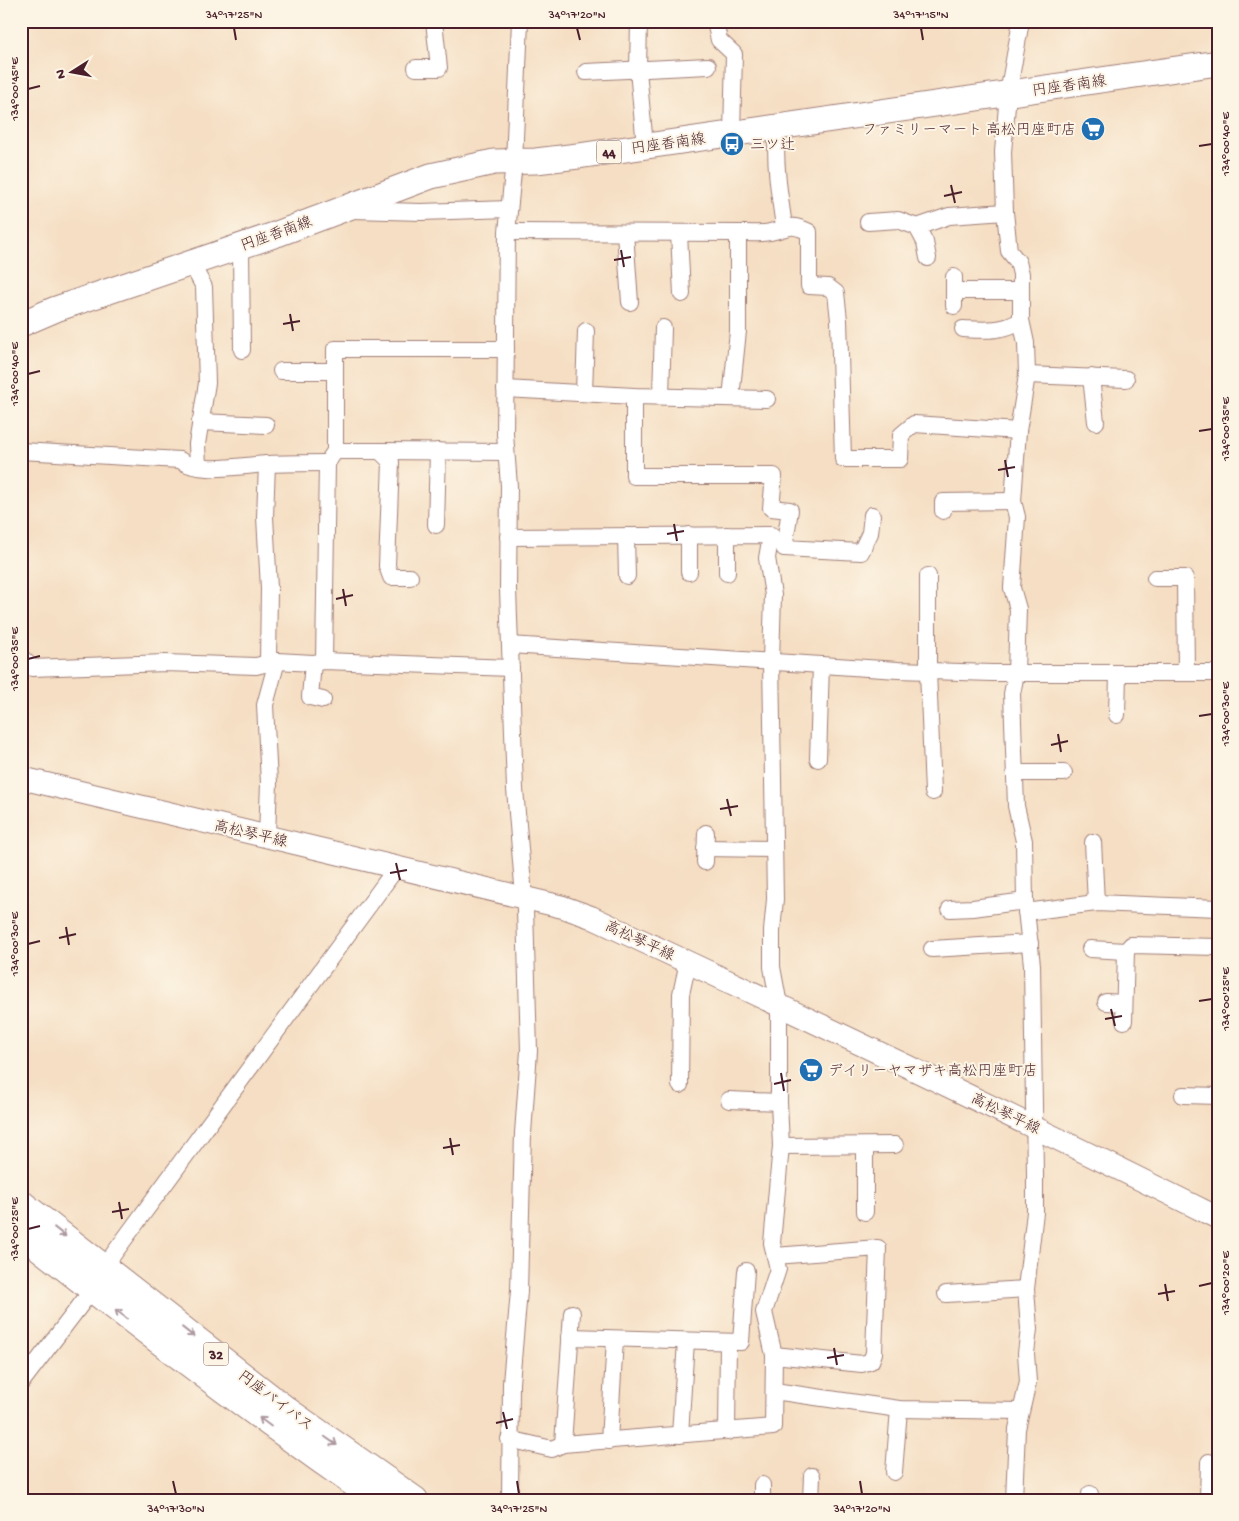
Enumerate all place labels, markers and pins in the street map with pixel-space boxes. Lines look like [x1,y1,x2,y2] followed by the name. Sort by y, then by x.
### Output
[1080,116,1106,142] supermarket icon: ファミリーマート 高松円座町店
[862,121,1076,140] place label: ファミリーマート 高松円座町店
[719,131,745,157] bus stop icon: 三ツ辻
[750,136,795,155] place label: 三ツ辻
[798,1057,824,1083] supermarket icon: デイリーヤマザキ高松円座町店
[828,1062,1037,1081] place label: デイリーヤマザキ高松円座町店

